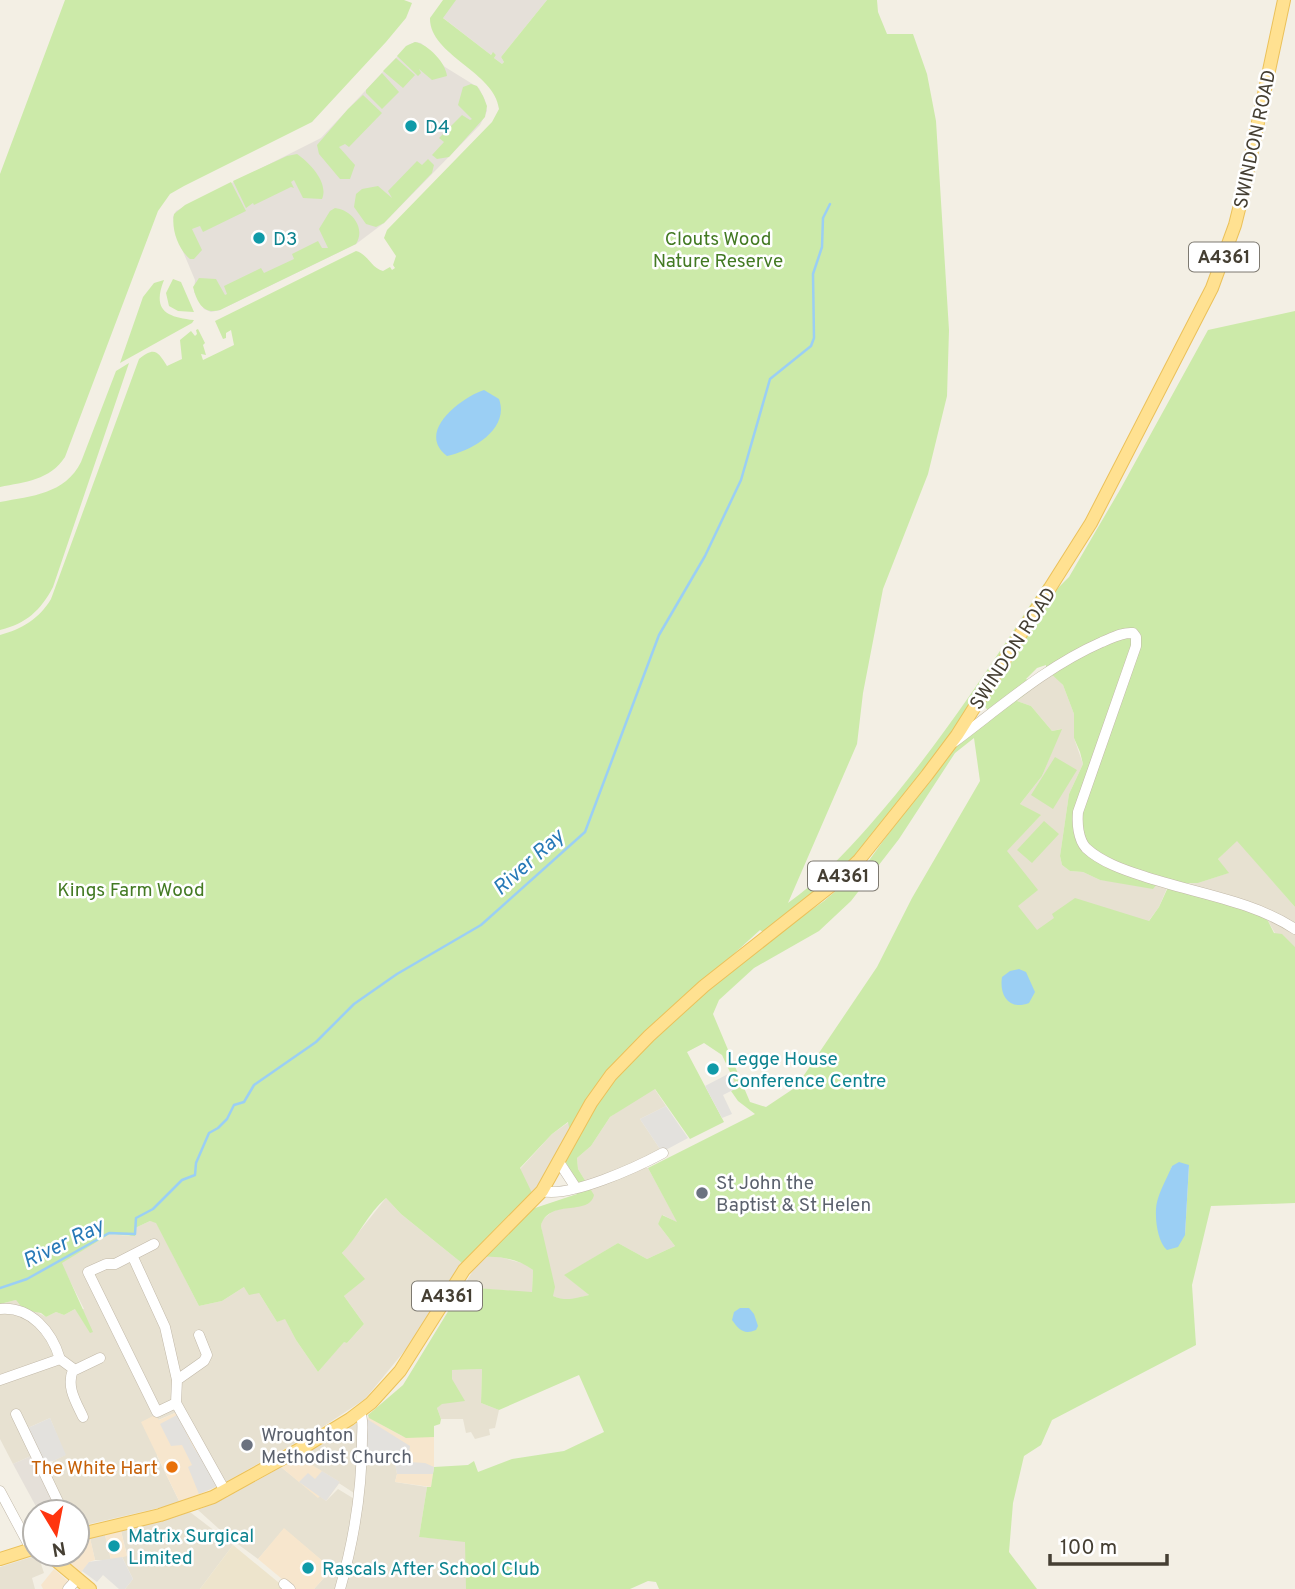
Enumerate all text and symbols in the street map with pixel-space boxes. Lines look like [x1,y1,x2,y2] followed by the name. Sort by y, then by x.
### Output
[1230,68,1282,211] street label: SWINDON ROAD
[425,116,450,140] place label: D4
[403,118,419,134] marker: D4
[273,228,297,252] place label: D3
[653,228,783,274] park label: Clouts Wood Nature Reserve
[251,230,267,246] marker: D3
[1189,243,1259,272] road number: A4361
[965,583,1062,715] street label: SWINDON ROAD
[488,823,571,902] water label: River Ray
[808,862,878,890] road number: A4361
[57,879,205,903] park label: Kings Farm Wood
[727,1048,886,1094] place label: Legge House Conference Centre
[705,1061,721,1077] marker: Legge House Conference Centre
[716,1172,871,1218] place label: St John the Baptist & St Helen
[694,1185,710,1201] marker: St John the Baptist & St Helen
[19,1213,110,1276] water label: River Ray
[412,1282,482,1310] road number: A4361
[261,1424,412,1470] place label: Wroughton Methodist Church
[239,1437,255,1453] marker: Wroughton Methodist Church
[31,1457,158,1481] place label: The White Hart
[164,1459,180,1475] marker: The White Hart
[21,1498,91,1568] north arrow
[1050,1522,1167,1566] scale bar
[128,1525,254,1571] place label: Matrix Surgical Limited
[50,1535,67,1561] text: N
[1060,1535,1117,1562] text: 100 m
[106,1538,122,1554] marker: Matrix Surgical Limited
[322,1558,540,1582] place label: Rascals After School Club
[300,1560,316,1576] marker: Rascals After School Club

